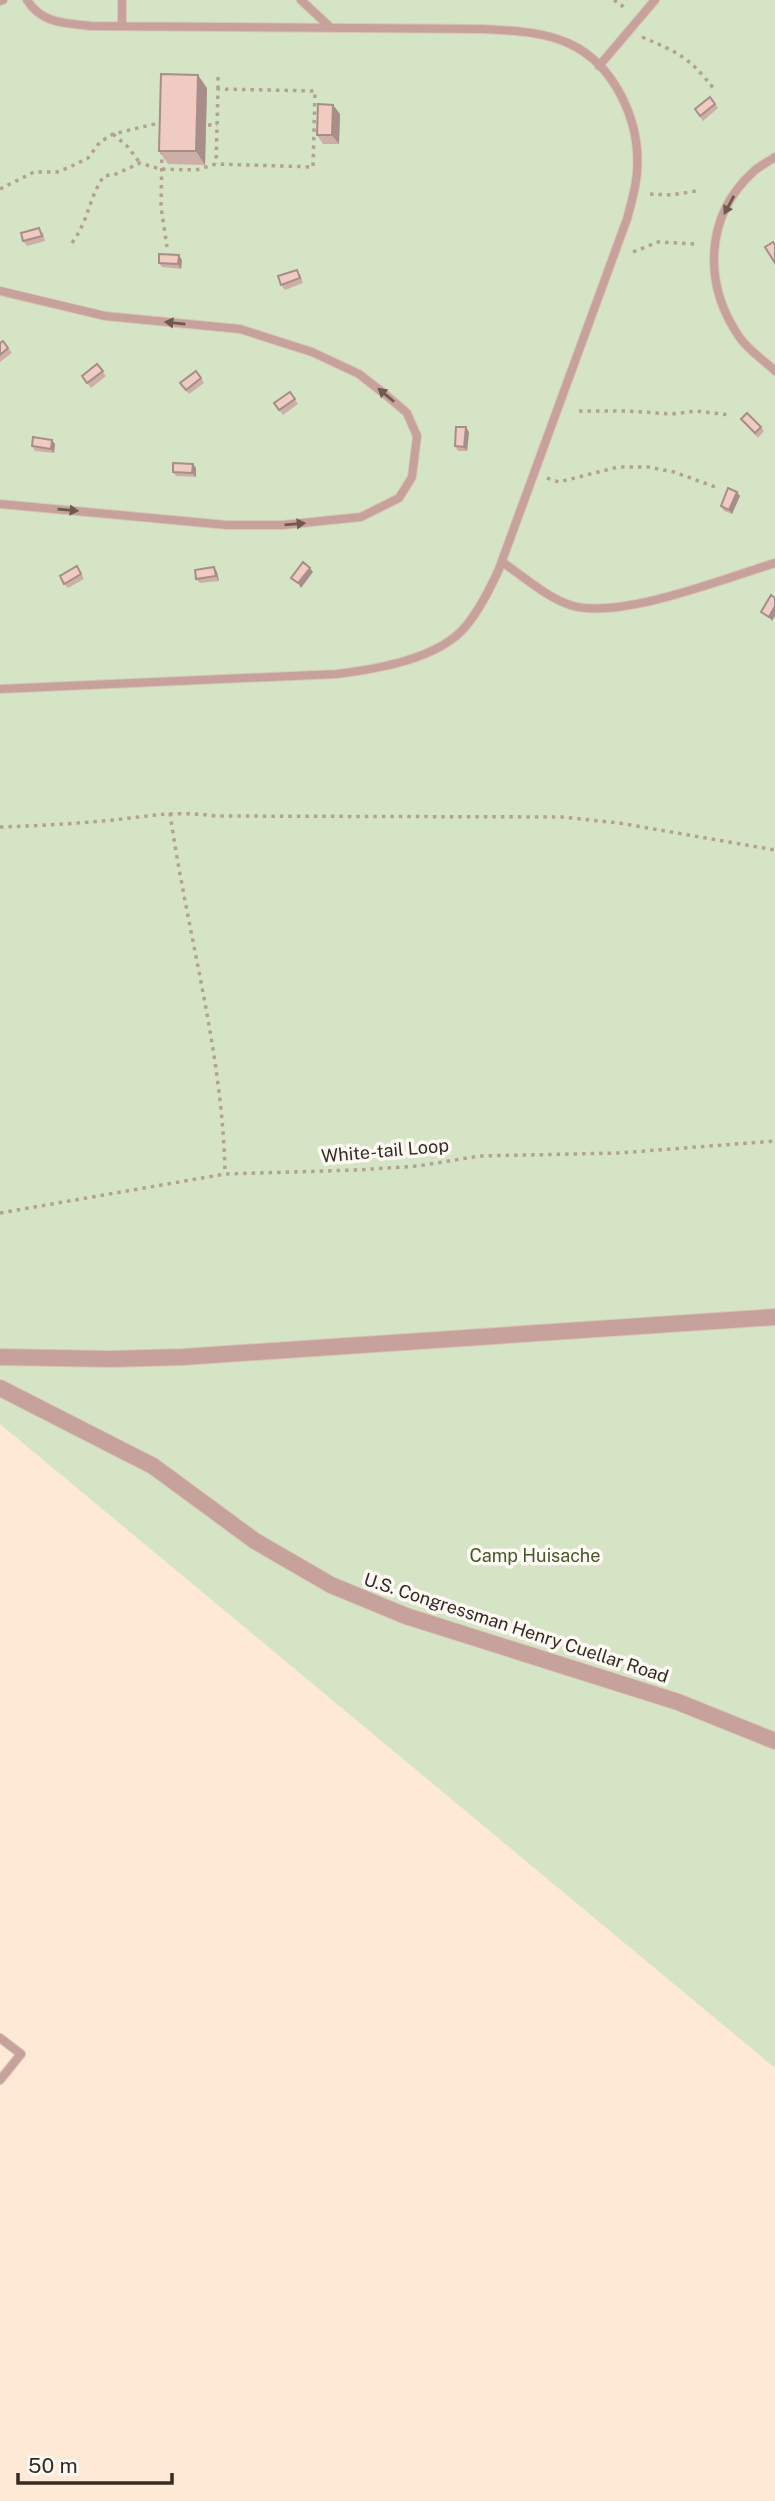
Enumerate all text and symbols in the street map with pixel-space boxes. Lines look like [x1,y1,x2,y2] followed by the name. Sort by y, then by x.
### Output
[723,195,734,215] one-way arrow
[164,317,186,328] one-way arrow
[378,388,395,403] one-way arrow
[57,505,79,516] one-way arrow
[284,518,306,529] one-way arrow
[320,1134,450,1167] street label: White-tail Loop
[470,1545,600,1566] park label: Camp Huisache
[361,1568,671,1687] street label: U.S. Congressman Henry Cuellar Road
[18,2442,172,2486] scale bar
[28,2453,78,2478] text: 50 m

